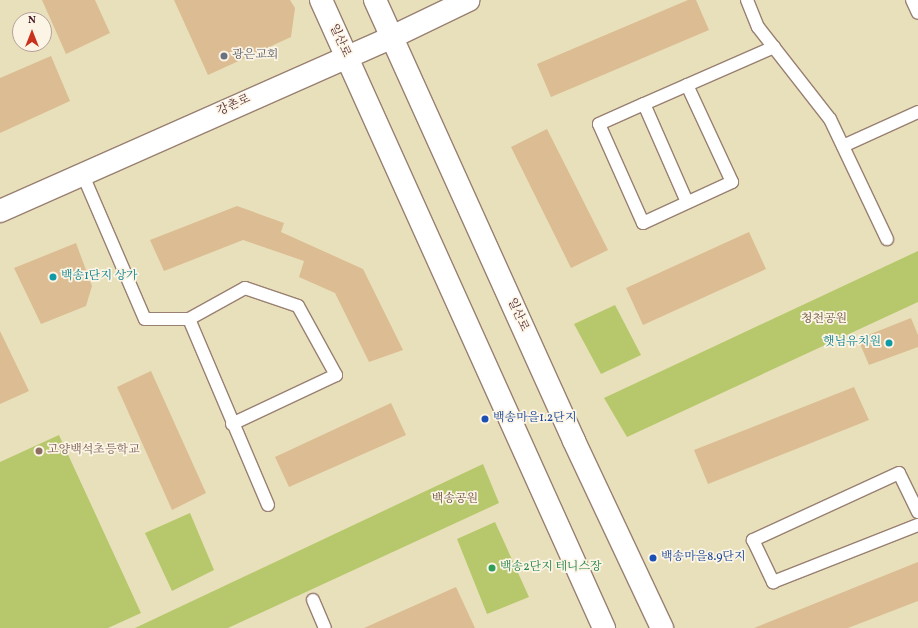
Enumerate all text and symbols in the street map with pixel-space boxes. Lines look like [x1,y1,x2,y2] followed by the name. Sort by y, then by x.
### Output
[12,12,52,52] north arrow
[28,13,36,28] text: N
[325,22,353,60] street label: 일산로
[232,49,278,63] place label: 광은교회
[219,51,229,61] marker: 광은교회
[215,92,253,120] street label: 강촌로
[61,270,138,284] place label: 백송1단지 상가
[48,272,58,282] marker: 백송1단지 상가
[503,296,531,334] street label: 일산로
[801,313,847,327] park label: 청천공원
[823,336,881,350] place label: 햇님유치원
[884,338,894,348] marker: 햇님유치원
[493,412,576,426] place label: 백송마을1.2단지
[480,414,490,424] marker: 백송마을1.2단지
[47,444,140,458] place label: 고양백석초등학교
[34,446,44,456] marker: 고양백석초등학교
[432,493,478,507] park label: 백송공원
[661,551,746,565] place label: 백송마을8.9단지
[648,553,658,563] marker: 백송마을8.9단지
[500,561,602,575] place label: 백송2단지 테니스장
[487,563,497,573] marker: 백송2단지 테니스장

